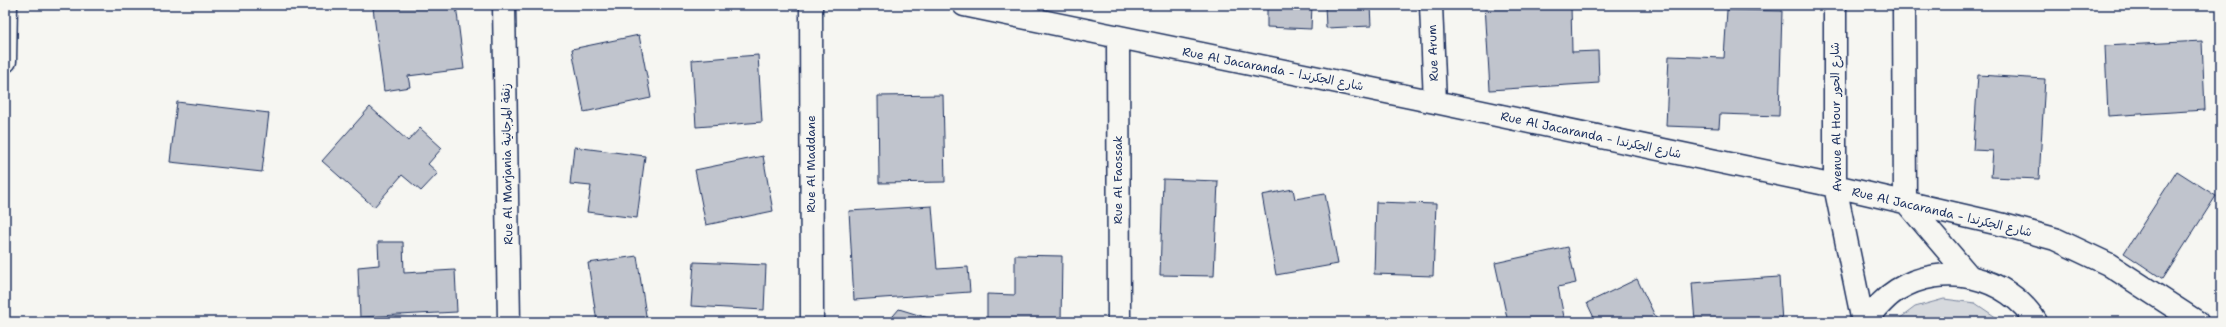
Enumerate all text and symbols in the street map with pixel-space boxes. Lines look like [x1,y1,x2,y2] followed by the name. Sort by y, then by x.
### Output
[1424,24,1442,82] street label: Rue Arum
[1827,42,1846,192] street label: Avenue Al Hour شارع الحور
[1181,44,1365,95] street label: Rue Al Jacaranda - شارع الجكرندا
[498,83,516,245] street label: Rue Al Marjania زنقة المرجانية
[1499,108,1683,163] street label: Rue Al Jacaranda - شارع الجكرندا
[803,115,819,213] street label: Rue Al Maddane
[1110,136,1126,224] street label: Rue Al Faossak
[1850,183,2034,242] street label: Rue Al Jacaranda - شارع الجكرندا

